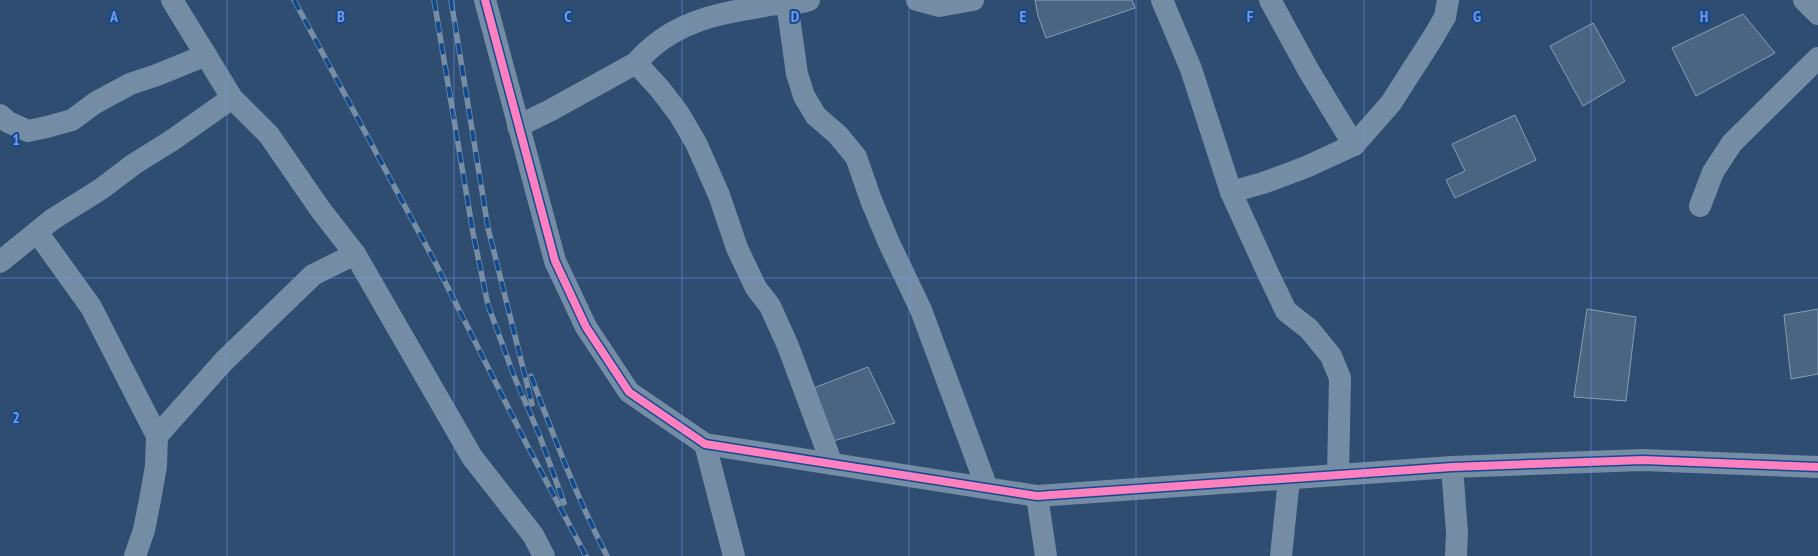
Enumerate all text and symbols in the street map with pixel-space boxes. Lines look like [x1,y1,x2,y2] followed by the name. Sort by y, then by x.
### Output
[109,6,119,26] text: A
[337,6,345,26] text: B
[564,6,572,26] text: C
[791,6,800,26] text: D
[1020,6,1027,26] text: E
[1247,6,1254,26] text: F
[1473,6,1481,26] text: G
[1700,6,1708,26] text: H
[12,129,20,149] text: 1
[12,407,20,427] text: 2

